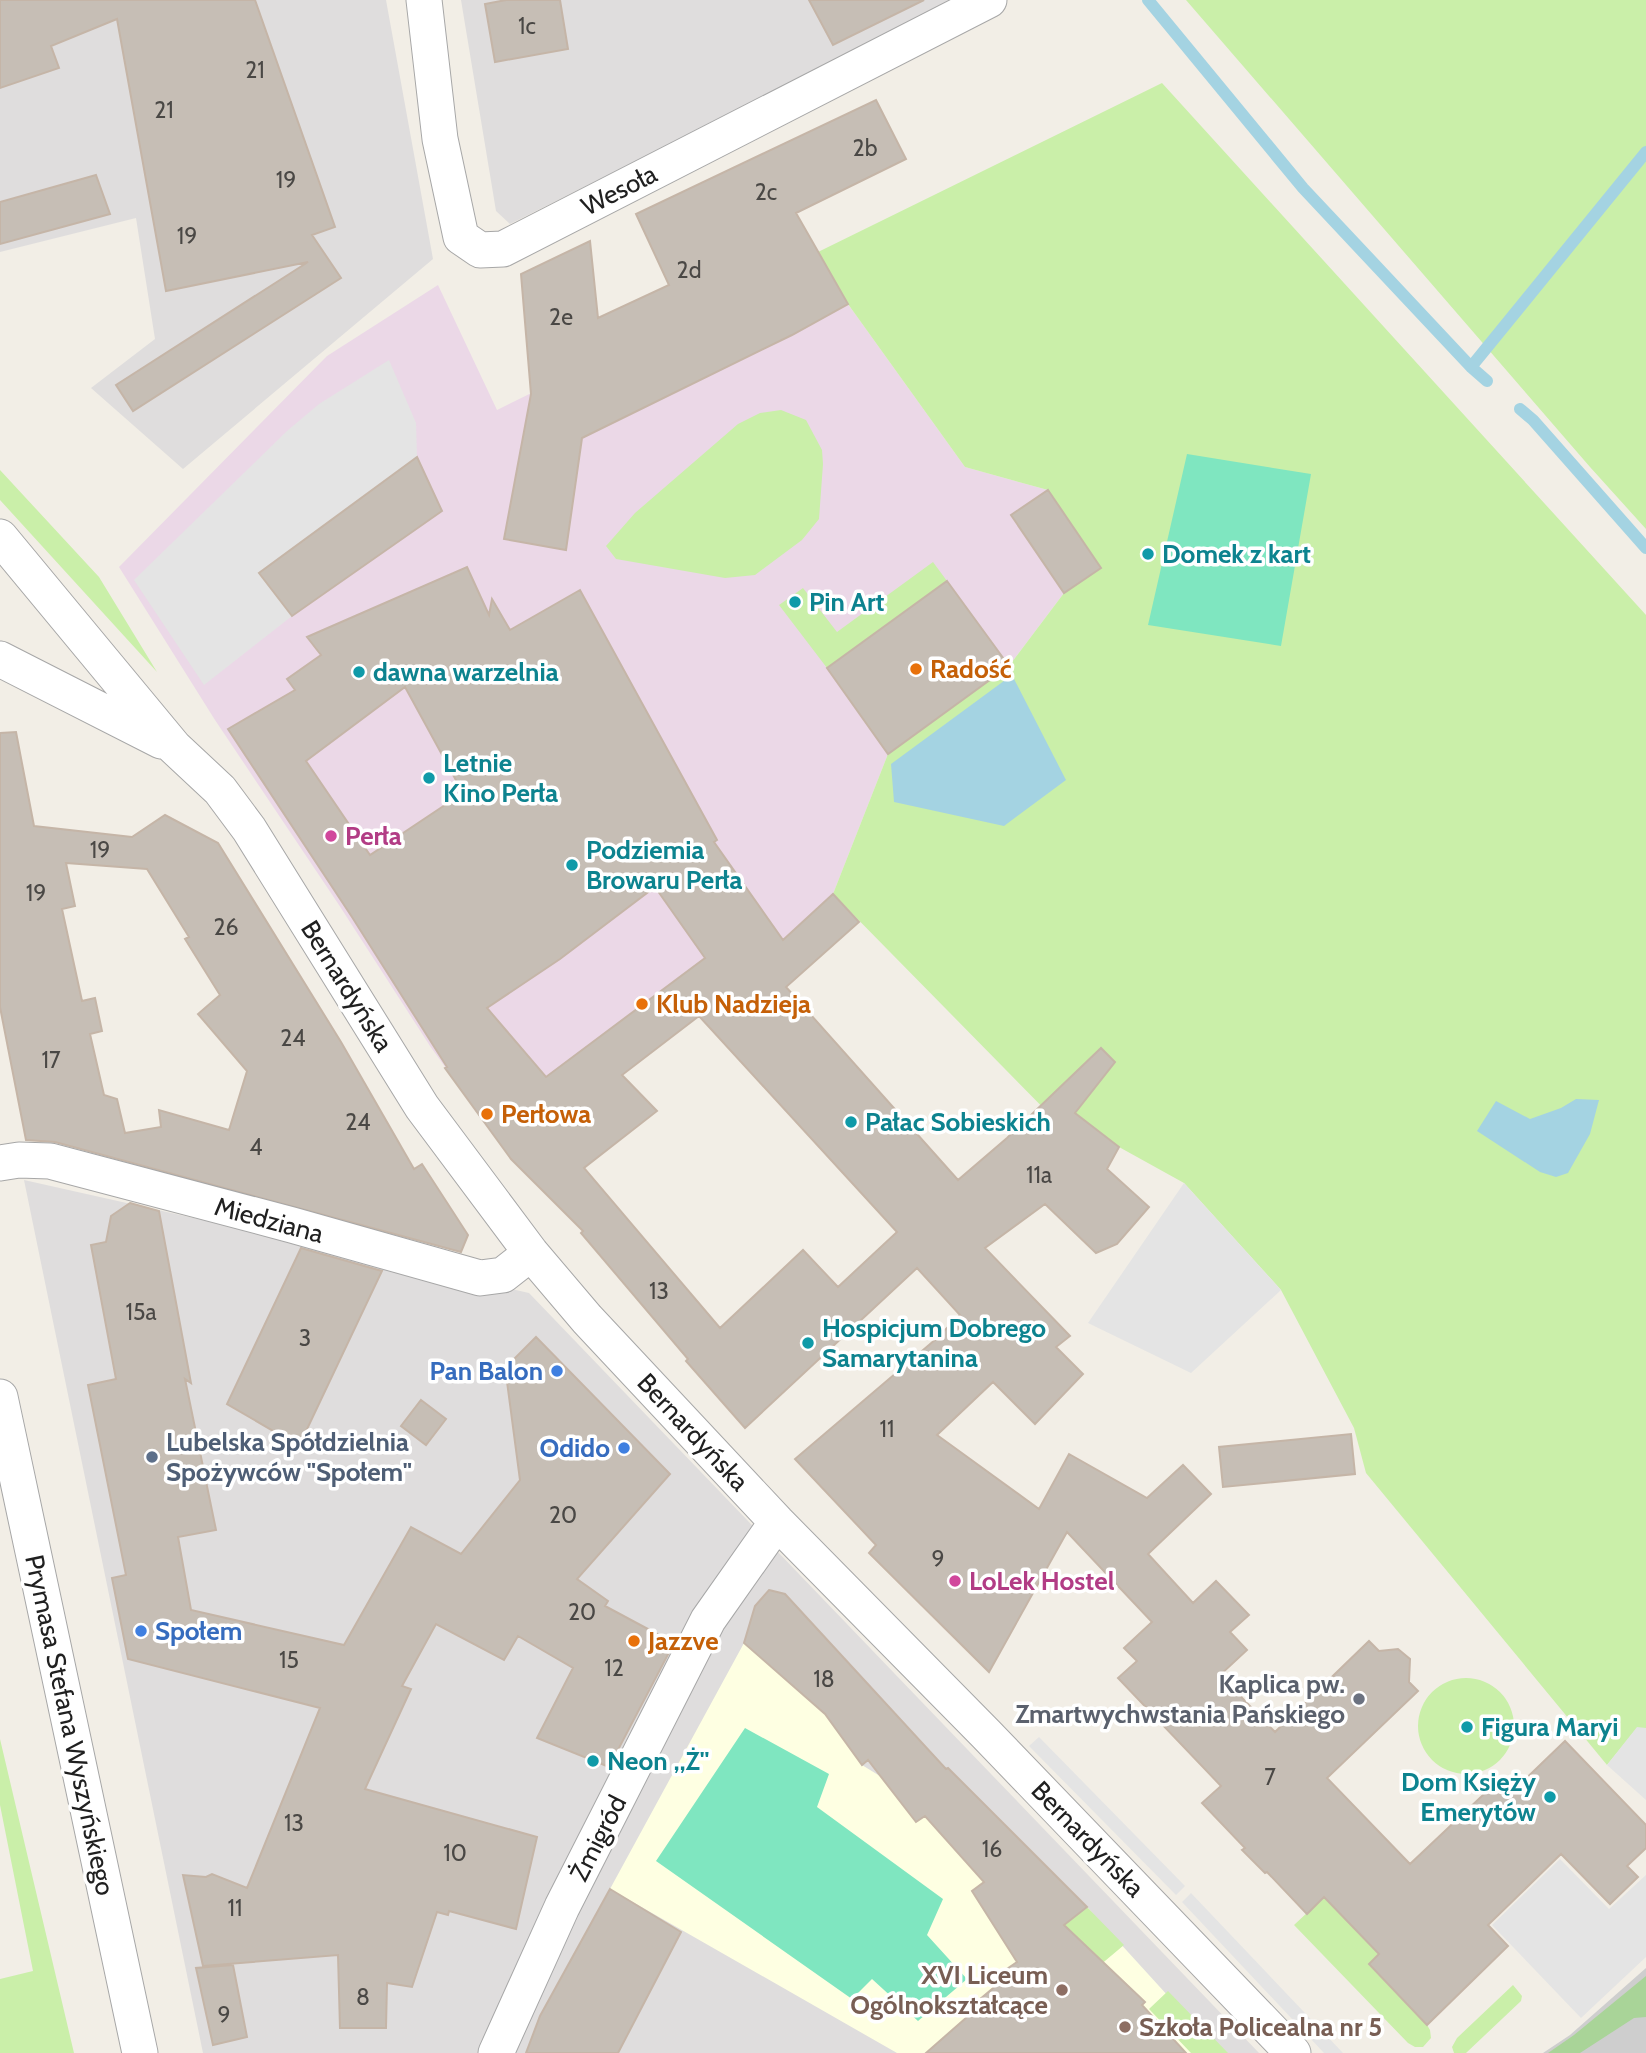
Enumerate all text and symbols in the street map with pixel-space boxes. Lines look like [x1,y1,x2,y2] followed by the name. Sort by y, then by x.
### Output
[518,12,536,40] house number: 1c
[245,56,265,84] house number: 21
[154,96,174,124] house number: 21
[853,134,878,162] house number: 2b
[576,157,663,223] street label: Wesoła
[276,166,296,194] house number: 19
[755,178,777,206] house number: 2c
[177,222,197,250] house number: 19
[677,256,701,284] house number: 2d
[549,303,573,331] house number: 2e
[1162,538,1311,570] place label: Domek z kart
[1140,546,1156,562] marker: Domek z kart
[809,586,885,618] place label: Pin Art
[787,594,803,610] marker: Pin Art
[930,653,1012,685] place label: Radość
[373,656,559,688] place label: dawna warzelnia
[908,661,924,677] marker: Radość
[351,664,367,680] marker: dawna warzelnia
[443,747,558,809] place label: Letnie Kino Perła
[421,770,437,786] marker: Letnie Kino Perła
[345,820,402,852] place label: Perła
[323,828,339,844] marker: Perła
[586,834,742,896] place label: Podziemia Browaru Perła
[90,836,110,864] house number: 19
[564,857,580,873] marker: Podziemia Browaru Perła
[26,879,46,907] house number: 19
[213,913,239,941] house number: 26
[294,914,400,1058] street label: Bernardyńska
[656,988,811,1020] place label: Klub Nadzieja
[634,996,650,1012] marker: Klub Nadzieja
[280,1024,306,1052] house number: 24
[41,1046,61,1074] house number: 17
[501,1098,591,1130] place label: Perłowa
[479,1106,495,1122] marker: Perłowa
[865,1106,1051,1138] place label: Pałac Sobieskich
[345,1108,371,1136] house number: 24
[843,1114,859,1130] marker: Pałac Sobieskich
[249,1133,263,1161] house number: 4
[1026,1161,1052,1189] house number: 11a
[211,1190,327,1250] street label: Miedziana
[649,1277,669,1305] house number: 13
[126,1298,156,1326] house number: 15a
[822,1312,1046,1374] place label: Hospicjum Dobrego Samarytanina
[299,1324,311,1352] house number: 3
[800,1335,816,1351] marker: Hospicjum Dobrego Samarytanina
[430,1355,543,1387] place label: Pan Balon
[549,1363,565,1379] marker: Pan Balon
[631,1367,756,1498] street label: Bernardyńska
[880,1415,895,1443] house number: 11
[166,1426,412,1488] place label: Lubelska Spółdzielnia Spożywców "Społem"
[540,1432,610,1464] place label: Odido
[616,1440,632,1456] marker: Odido
[144,1449,160,1465] marker: Lubelska Spółdzielnia Spożywców "Społem"
[549,1501,577,1529] house number: 20
[931,1545,945,1573] house number: 9
[18,1552,122,1898] street label: Prymasa Stefana Wyszyńskiego
[969,1565,1115,1597] place label: LoLek Hostel
[947,1573,963,1589] marker: LoLek Hostel
[568,1598,596,1626] house number: 20
[155,1615,242,1647] place label: Społem
[133,1623,149,1639] marker: Społem
[647,1625,719,1657] place label: Jazzve
[626,1633,642,1649] marker: Jazzve
[279,1646,299,1674] house number: 15
[604,1654,624,1682] house number: 12
[813,1665,835,1693] house number: 18
[1015,1668,1345,1730] place label: Kaplica pw. Zmartwychwstania Pańskiego
[1351,1691,1367,1707] marker: Kaplica pw. Zmartwychwstania Pańskiego
[1481,1711,1619,1743] place label: Figura Maryi
[1459,1719,1475,1735] marker: Figura Maryi
[607,1745,709,1777] place label: Neon ,,Ż''
[585,1753,601,1769] marker: Neon ,,Ż''
[1264,1763,1276,1791] house number: 7
[1401,1766,1536,1828] place label: Dom Księży Emerytów
[1025,1774,1152,1904] street label: Bernardyńska
[1542,1789,1558,1805] marker: Dom Księży Emerytów
[563,1790,633,1886] street label: Żmigród
[284,1809,304,1837] house number: 13
[982,1835,1002,1863] house number: 16
[443,1839,467,1867] house number: 10
[228,1894,243,1922] house number: 11
[850,1959,1048,2021] place label: XVI Liceum Ogólnokształcące
[1054,1982,1070,1998] marker: XVI Liceum Ogólnokształcące
[356,1983,370,2011] house number: 8
[217,2001,231,2029] house number: 9
[1139,2011,1382,2043] place label: Szkoła Policealna nr 5
[1117,2019,1133,2035] marker: Szkoła Policealna nr 5

